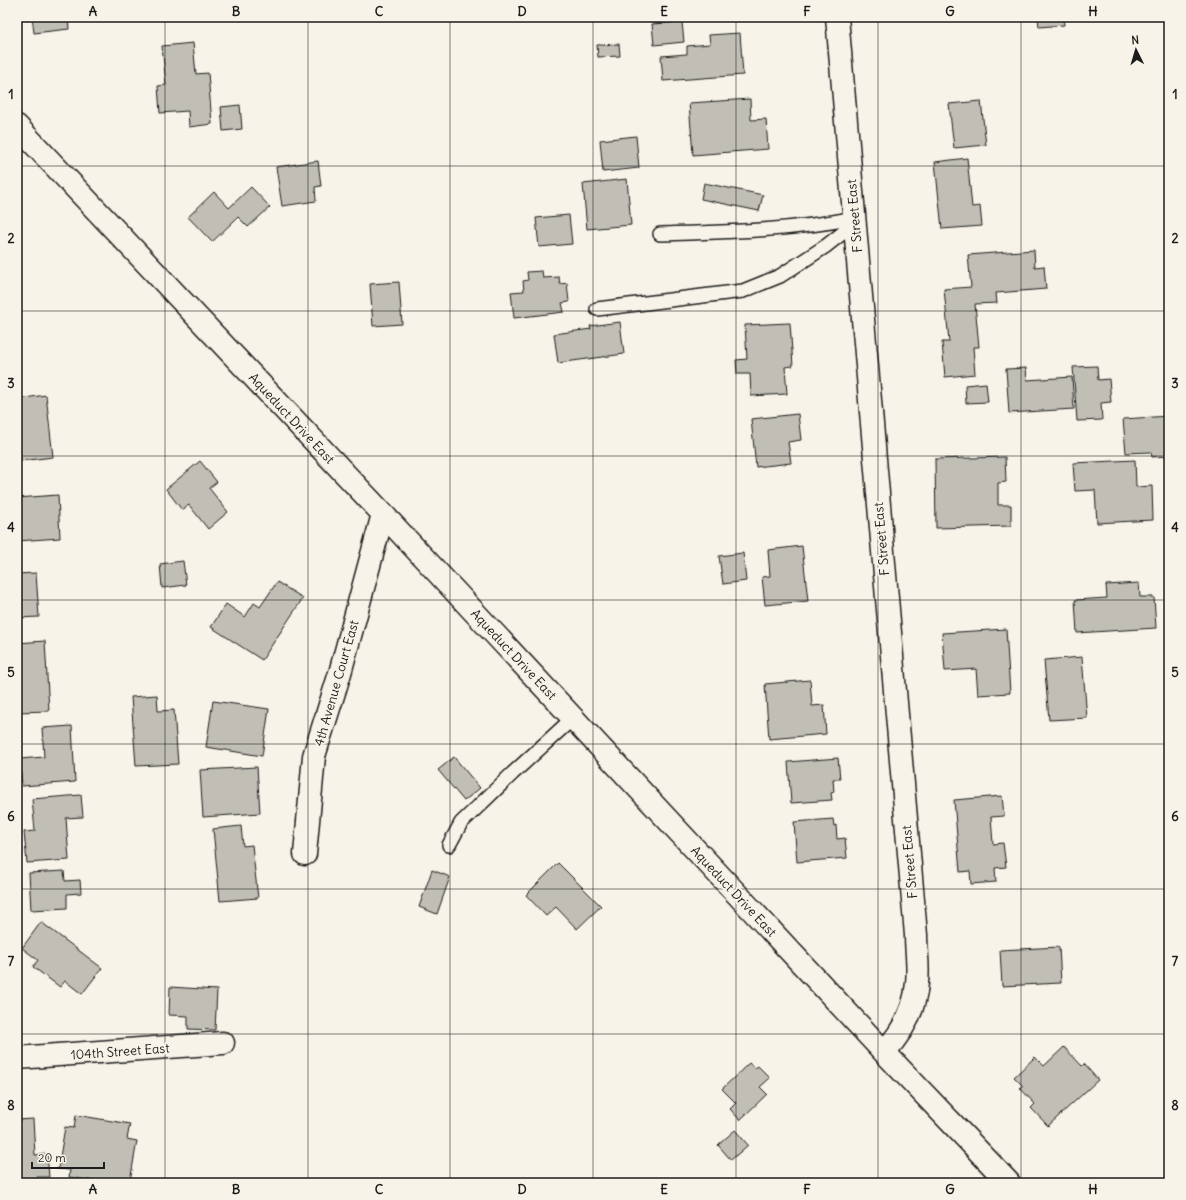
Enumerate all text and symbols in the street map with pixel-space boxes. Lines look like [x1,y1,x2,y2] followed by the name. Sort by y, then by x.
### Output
[89,3,98,20] text: A
[232,3,241,20] text: B
[375,3,384,20] text: C
[517,3,527,20] text: D
[660,3,668,20] text: E
[803,3,811,20] text: F
[945,3,955,20] text: G
[1088,3,1098,20] text: H
[1116,30,1156,70] north arrow
[1131,33,1140,47] text: N
[8,86,14,103] text: 1
[1172,86,1178,103] text: 1
[843,178,866,253] street label: F Street East
[7,230,15,247] text: 2
[1171,230,1179,247] text: 2
[245,369,339,468] street label: Aqueduct Drive East
[7,375,15,392] text: 3
[1171,375,1179,392] text: 3
[870,501,893,576] street label: F Street East
[7,519,15,536] text: 4
[1171,519,1179,536] text: 4
[467,605,561,704] street label: Aqueduct Drive East
[310,618,363,748] street label: 4th Avenue Court East
[7,664,15,681] text: 5
[1171,664,1179,681] text: 5
[7,808,15,825] text: 6
[1171,808,1179,825] text: 6
[898,824,921,899] street label: F Street East
[687,842,781,941] street label: Aqueduct Drive East
[8,953,15,970] text: 7
[1172,953,1179,970] text: 7
[70,1040,171,1063] street label: 104th Street East
[7,1097,15,1114] text: 8
[1171,1097,1179,1114] text: 8
[32,1144,104,1170] scale bar
[38,1150,66,1165] text: 20 m
[89,1181,98,1198] text: A
[232,1181,241,1198] text: B
[375,1181,384,1198] text: C
[517,1181,527,1198] text: D
[660,1181,668,1198] text: E
[803,1181,811,1198] text: F
[945,1181,955,1198] text: G
[1088,1181,1098,1198] text: H

